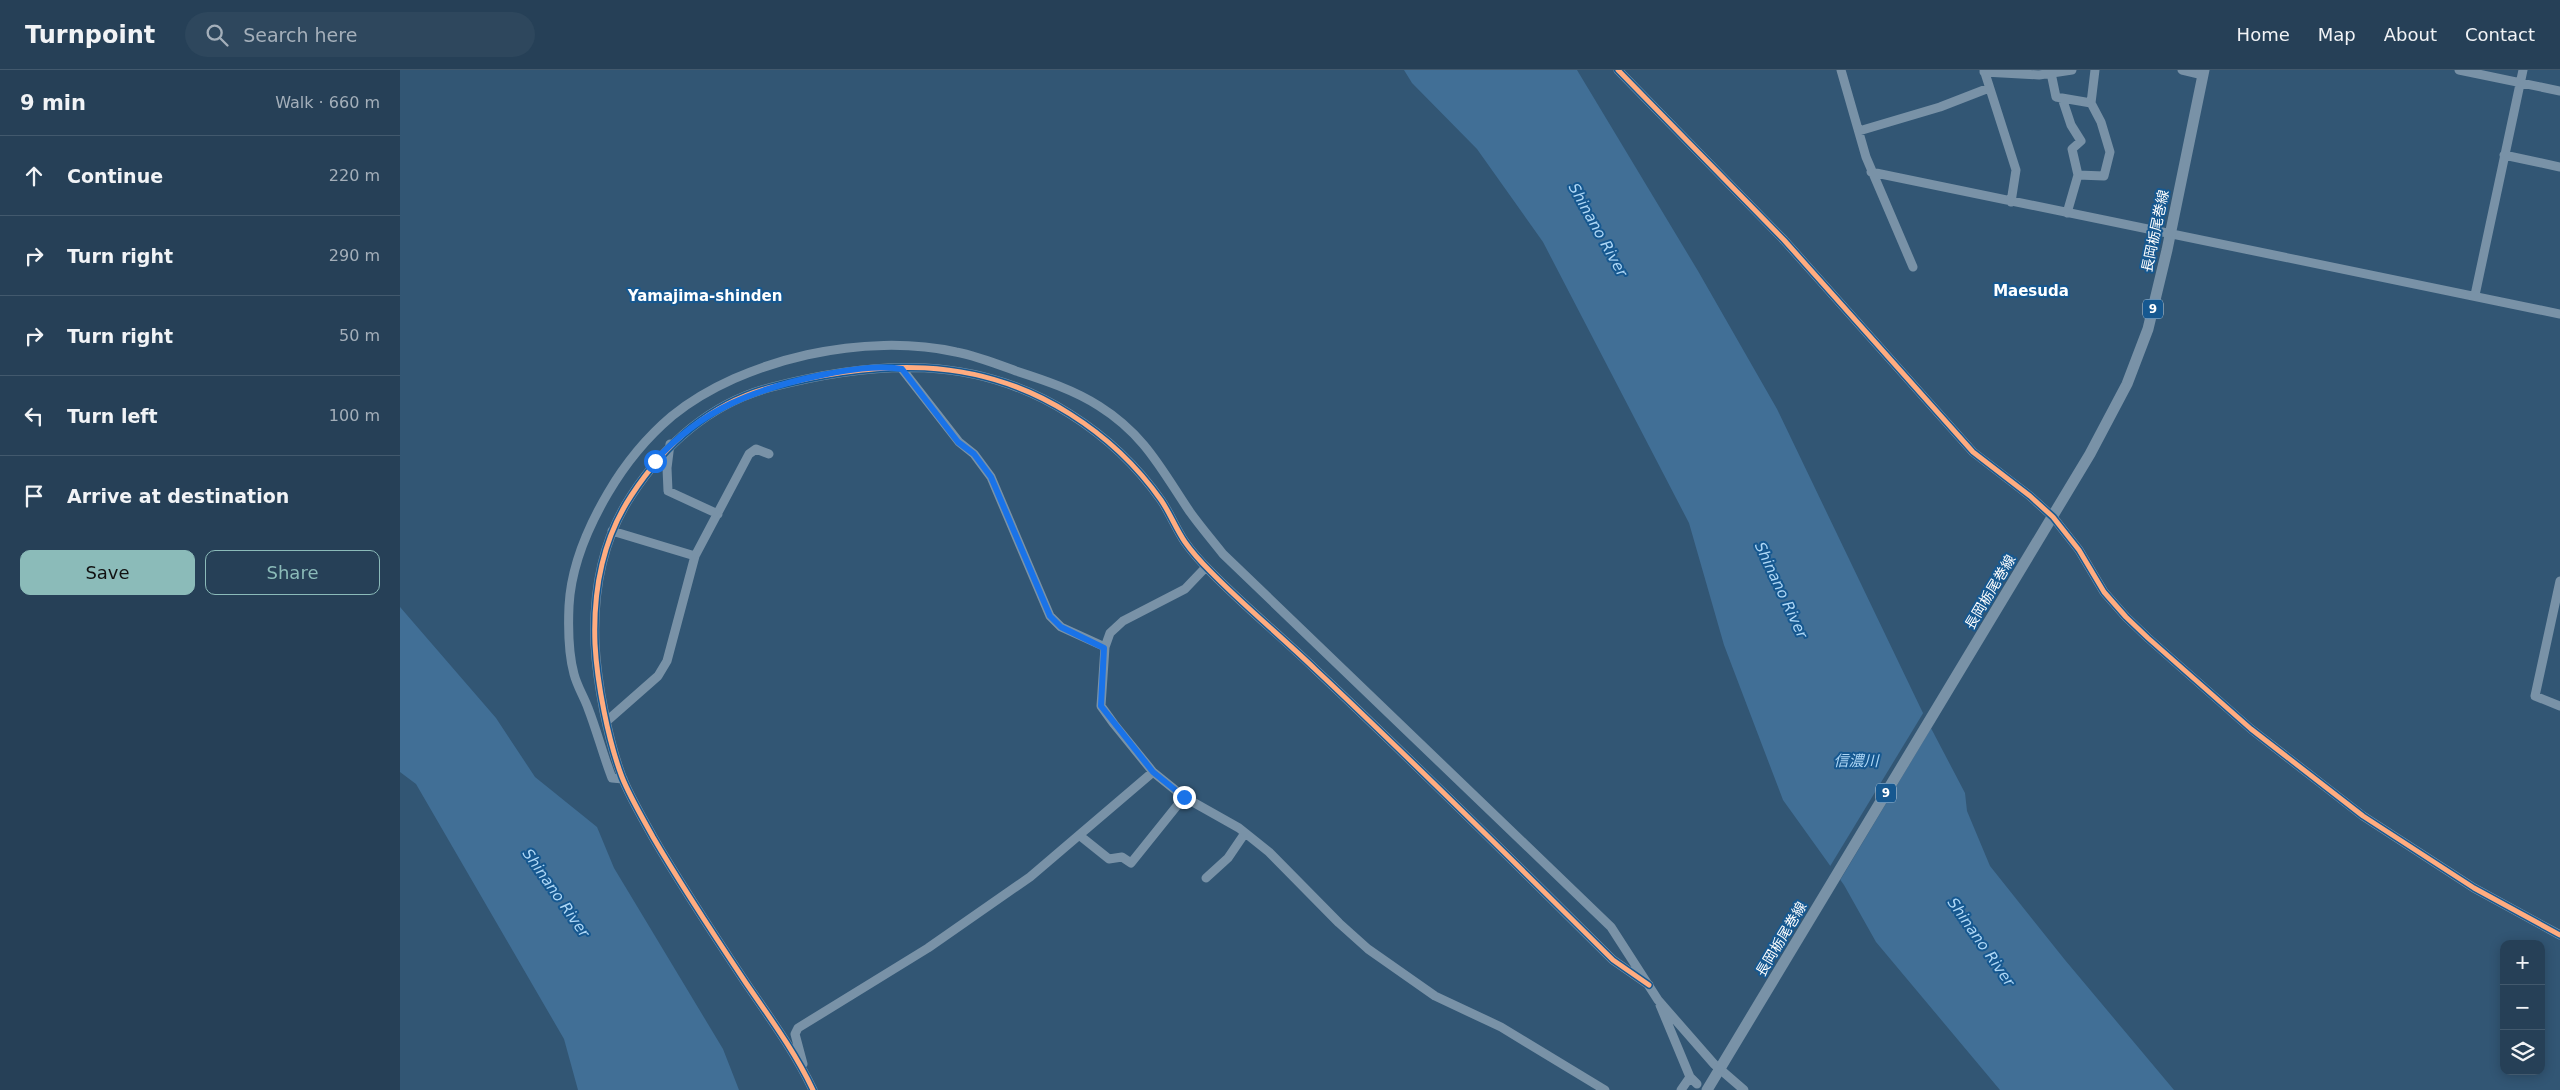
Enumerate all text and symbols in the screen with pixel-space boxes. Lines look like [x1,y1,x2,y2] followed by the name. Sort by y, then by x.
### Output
[185,12,535,57] search box
[25,21,155,49] text: Turnpoint
[203,21,231,49] icon: search
[243,24,357,46] text: Search here
[2237,24,2290,45] text: Home
[2318,24,2356,45] text: Map
[2384,24,2437,45] text: About
[2465,24,2535,45] text: Contact
[20,91,86,115] text: 9 min
[275,93,380,112] text: Walk · 660 m
[20,162,48,190] icon: ahead
[67,165,163,187] text: Continue
[329,166,380,185] text: 220 m
[1565,180,1632,281] water label: Shinano River
[2138,188,2172,274] street label: 長岡栃尾巻線
[20,242,48,270] icon: right
[67,245,173,267] text: Turn right
[329,246,380,265] text: 290 m
[1993,282,2069,300] district label: Maesuda
[627,287,782,305] district label: Yamajima-shinden
[2143,300,2163,318] road number: 9
[20,322,48,350] icon: right
[67,325,173,347] text: Turn right
[339,326,380,345] text: 50 m
[20,402,48,430] icon: left
[67,405,158,427] text: Turn left
[329,406,380,425] text: 100 m
[644,450,667,473] route start
[20,482,48,510] icon: arrive
[67,485,289,507] text: Arrive at destination
[1751,539,1812,642] water label: Shinano River
[20,550,195,595] button: Save
[205,550,380,595] button: Share
[1962,552,2018,632] street label: 長岡栃尾巻線
[1833,752,1880,770] water label: 信濃川
[1876,784,1896,802] road number: 9
[1173,786,1196,809] route end
[519,845,594,942] water label: Shinano River
[1944,894,2019,991] water label: Shinano River
[1753,899,1809,979] street label: 長岡栃尾巻線
[2500,940,2545,1075] map controls
[2500,940,2545,985] button: +
[2500,985,2545,1030] button: −
[2500,1030,2545,1075] button: layers

